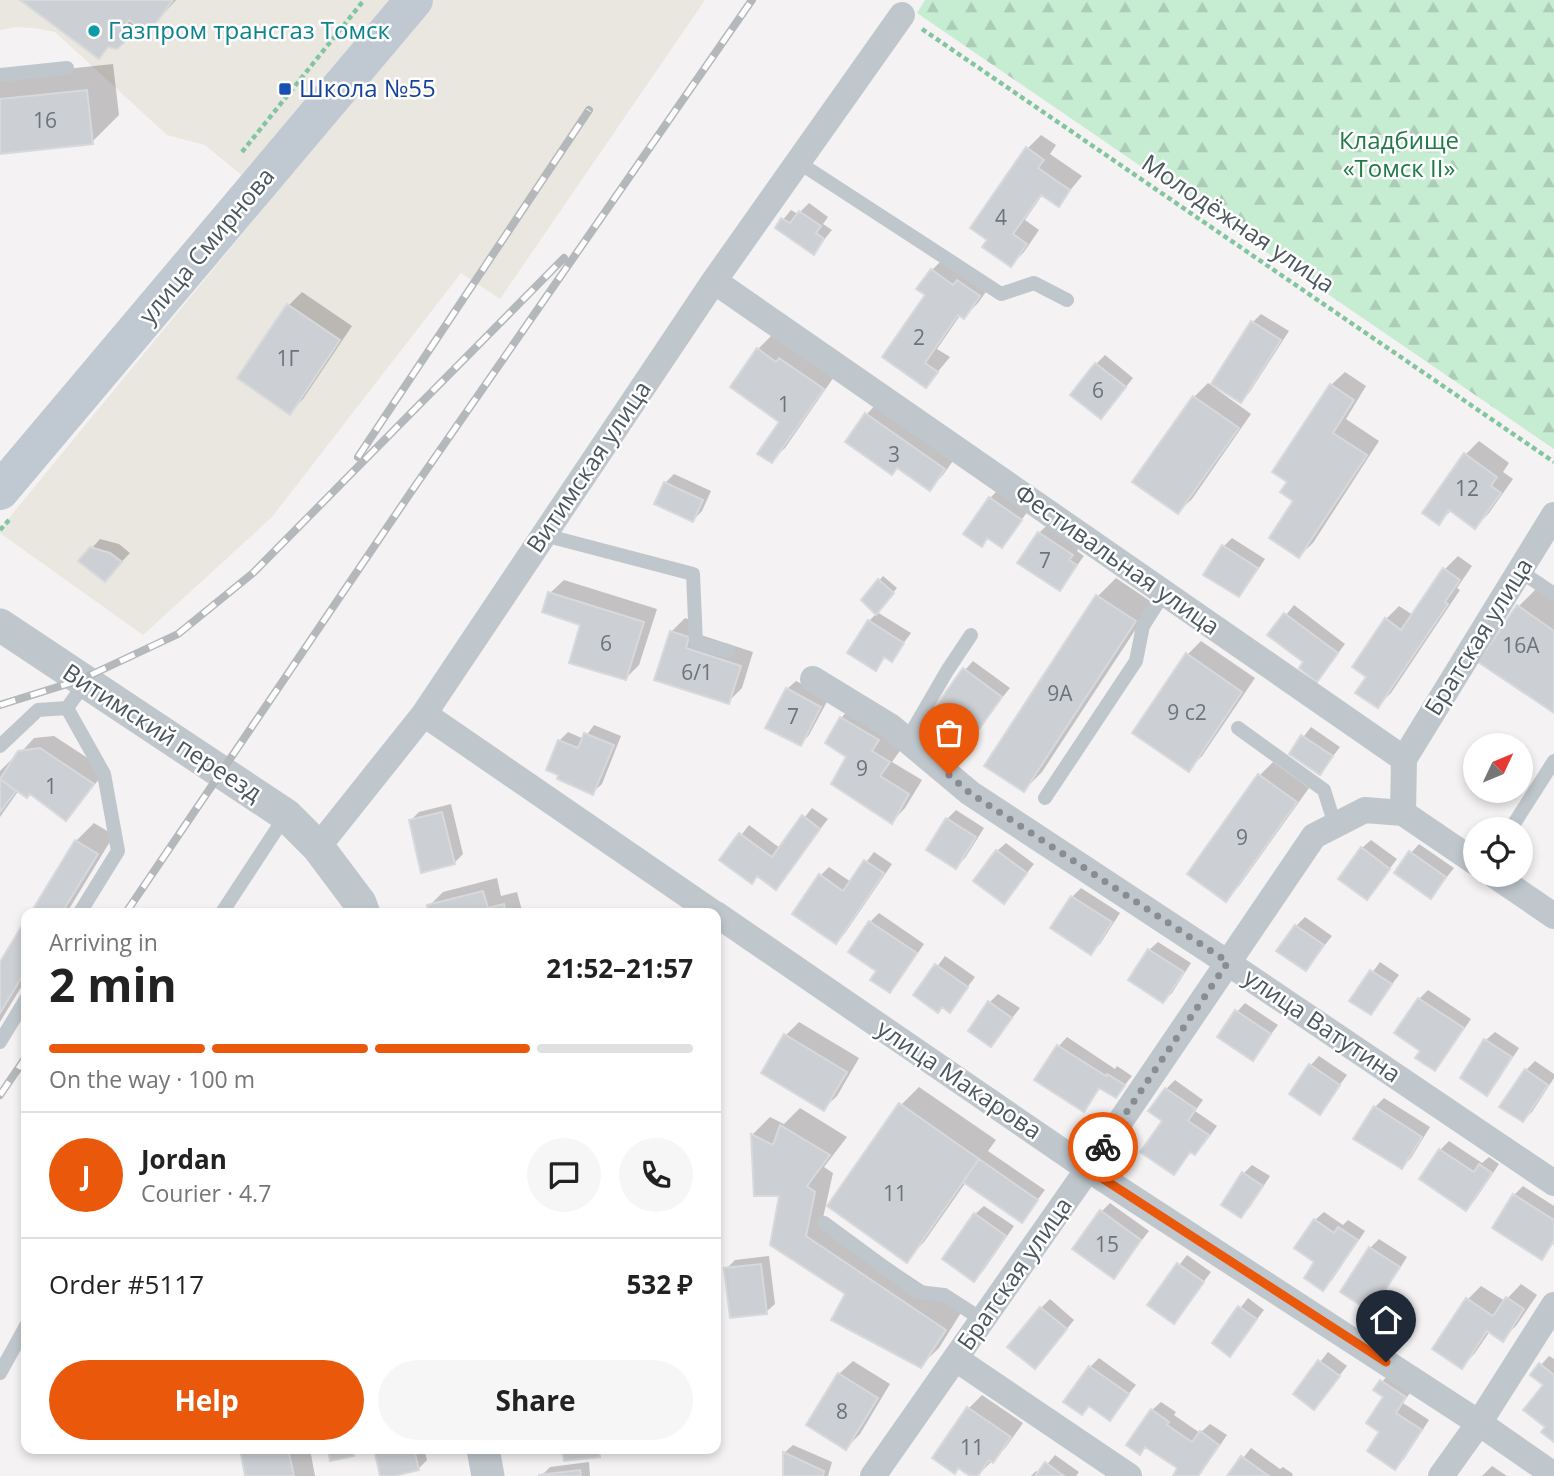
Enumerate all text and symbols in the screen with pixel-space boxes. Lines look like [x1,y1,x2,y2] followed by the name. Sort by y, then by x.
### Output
[108,13,391,46] place label: Газпром трансгаз Томск
[86,23,102,39] marker: Газпром трансгаз Томск
[299,71,436,104] place label: Школа №55
[277,81,293,97] marker: Школа №55
[33,106,57,134] house number: 16
[1339,123,1459,184] park label: Кладбище «Томск II»
[1136,146,1342,300] street label: Молодёжная улица
[131,160,281,330] street label: улица Смирнова
[995,203,1007,231] house number: 4
[913,323,925,351] house number: 2
[277,344,300,372] house number: 1Г
[518,374,658,559] street label: Витимская улица
[1092,376,1104,404] house number: 6
[778,390,790,418] house number: 1
[888,440,900,468] house number: 3
[1455,474,1479,502] house number: 12
[1009,476,1227,642] street label: Фестивальная улица
[1039,546,1051,574] house number: 7
[1416,551,1539,721] street label: Братская улица
[600,629,612,657] house number: 6
[1502,631,1540,659] house number: 16А
[57,655,269,809] street label: Витимский переезд
[681,658,713,686] house number: 6/1
[1047,679,1073,707] house number: 9А
[1167,698,1207,726] house number: 9 с2
[787,702,799,730] house number: 7
[919,703,979,775] pin
[930,714,968,752] icon: bag
[1463,733,1533,803] north arrow
[1463,733,1533,887] map controls
[856,754,868,782] house number: 9
[45,772,57,800] house number: 1
[1463,817,1533,887] button: locate
[1236,823,1248,851] house number: 9
[49,926,158,958] text: Arriving in
[546,950,693,986] text: 21:52–21:57
[49,953,177,1015] text: 2 min
[1238,960,1408,1090] street label: улица Ватутина
[871,1011,1049,1146] street label: улица Макарова
[49,1063,255,1095] text: On the way · 100 m
[1068,1112,1138,1182] courier
[1084,1128,1122,1166] icon: bike
[527,1138,601,1212] button: chat
[619,1138,693,1212] button: phone
[141,1141,227,1177] text: Jordan
[82,1157,90,1193] text: J
[141,1177,271,1209] text: Courier · 4.7
[883,1179,907,1207] house number: 11
[949,1190,1079,1356] street label: Братская улица
[1095,1230,1119,1258] house number: 15
[49,1266,204,1302] text: Order #5117
[627,1266,693,1302] text: 532 ₽
[1356,1290,1416,1362] pin
[1367,1301,1405,1339] icon: home
[49,1360,364,1440] button: Help
[378,1360,693,1440] button: Share
[836,1397,848,1425] house number: 8
[960,1433,984,1461] house number: 11

